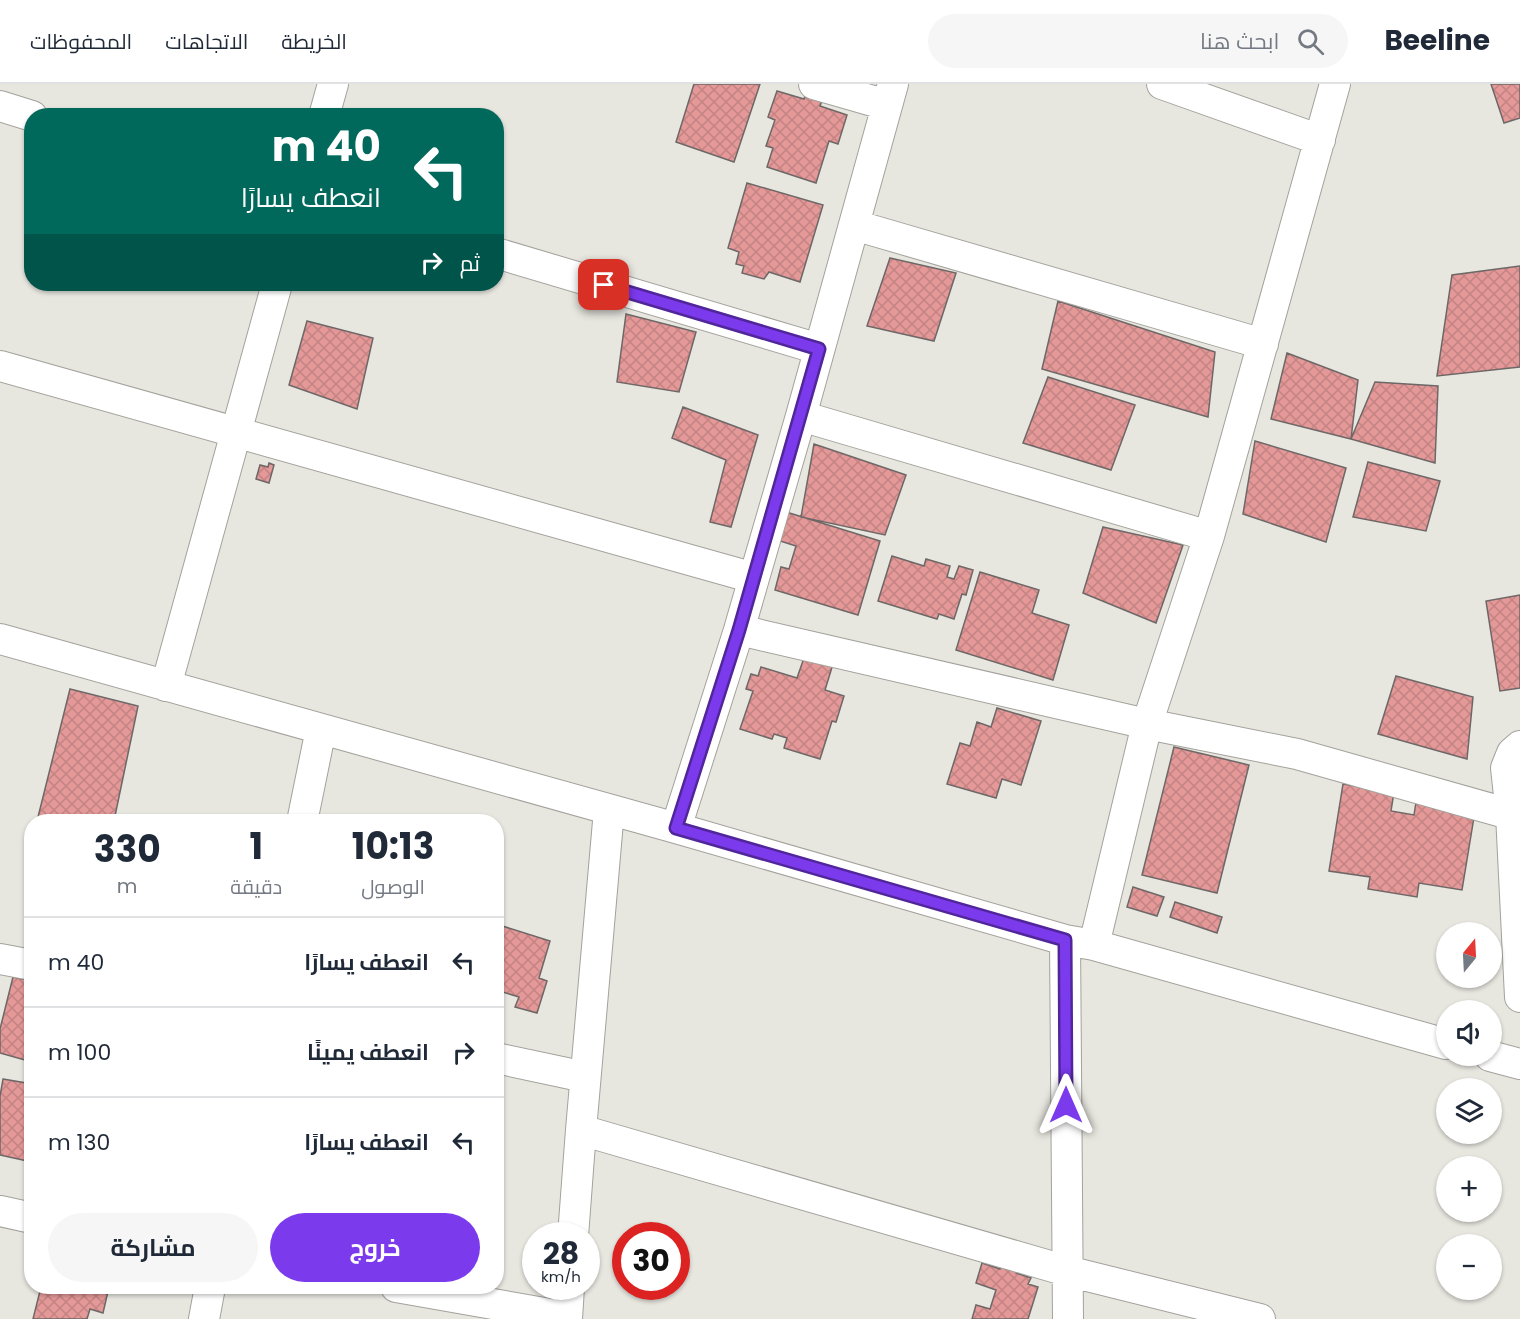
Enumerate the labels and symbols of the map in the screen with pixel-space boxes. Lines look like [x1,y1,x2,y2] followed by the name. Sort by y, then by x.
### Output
[578,259,629,310] pin
[1436,922,1502,988] north arrow
[1034,1073,1098,1137] position arrow
[612,1222,690,1300] speed limit sign: 30

